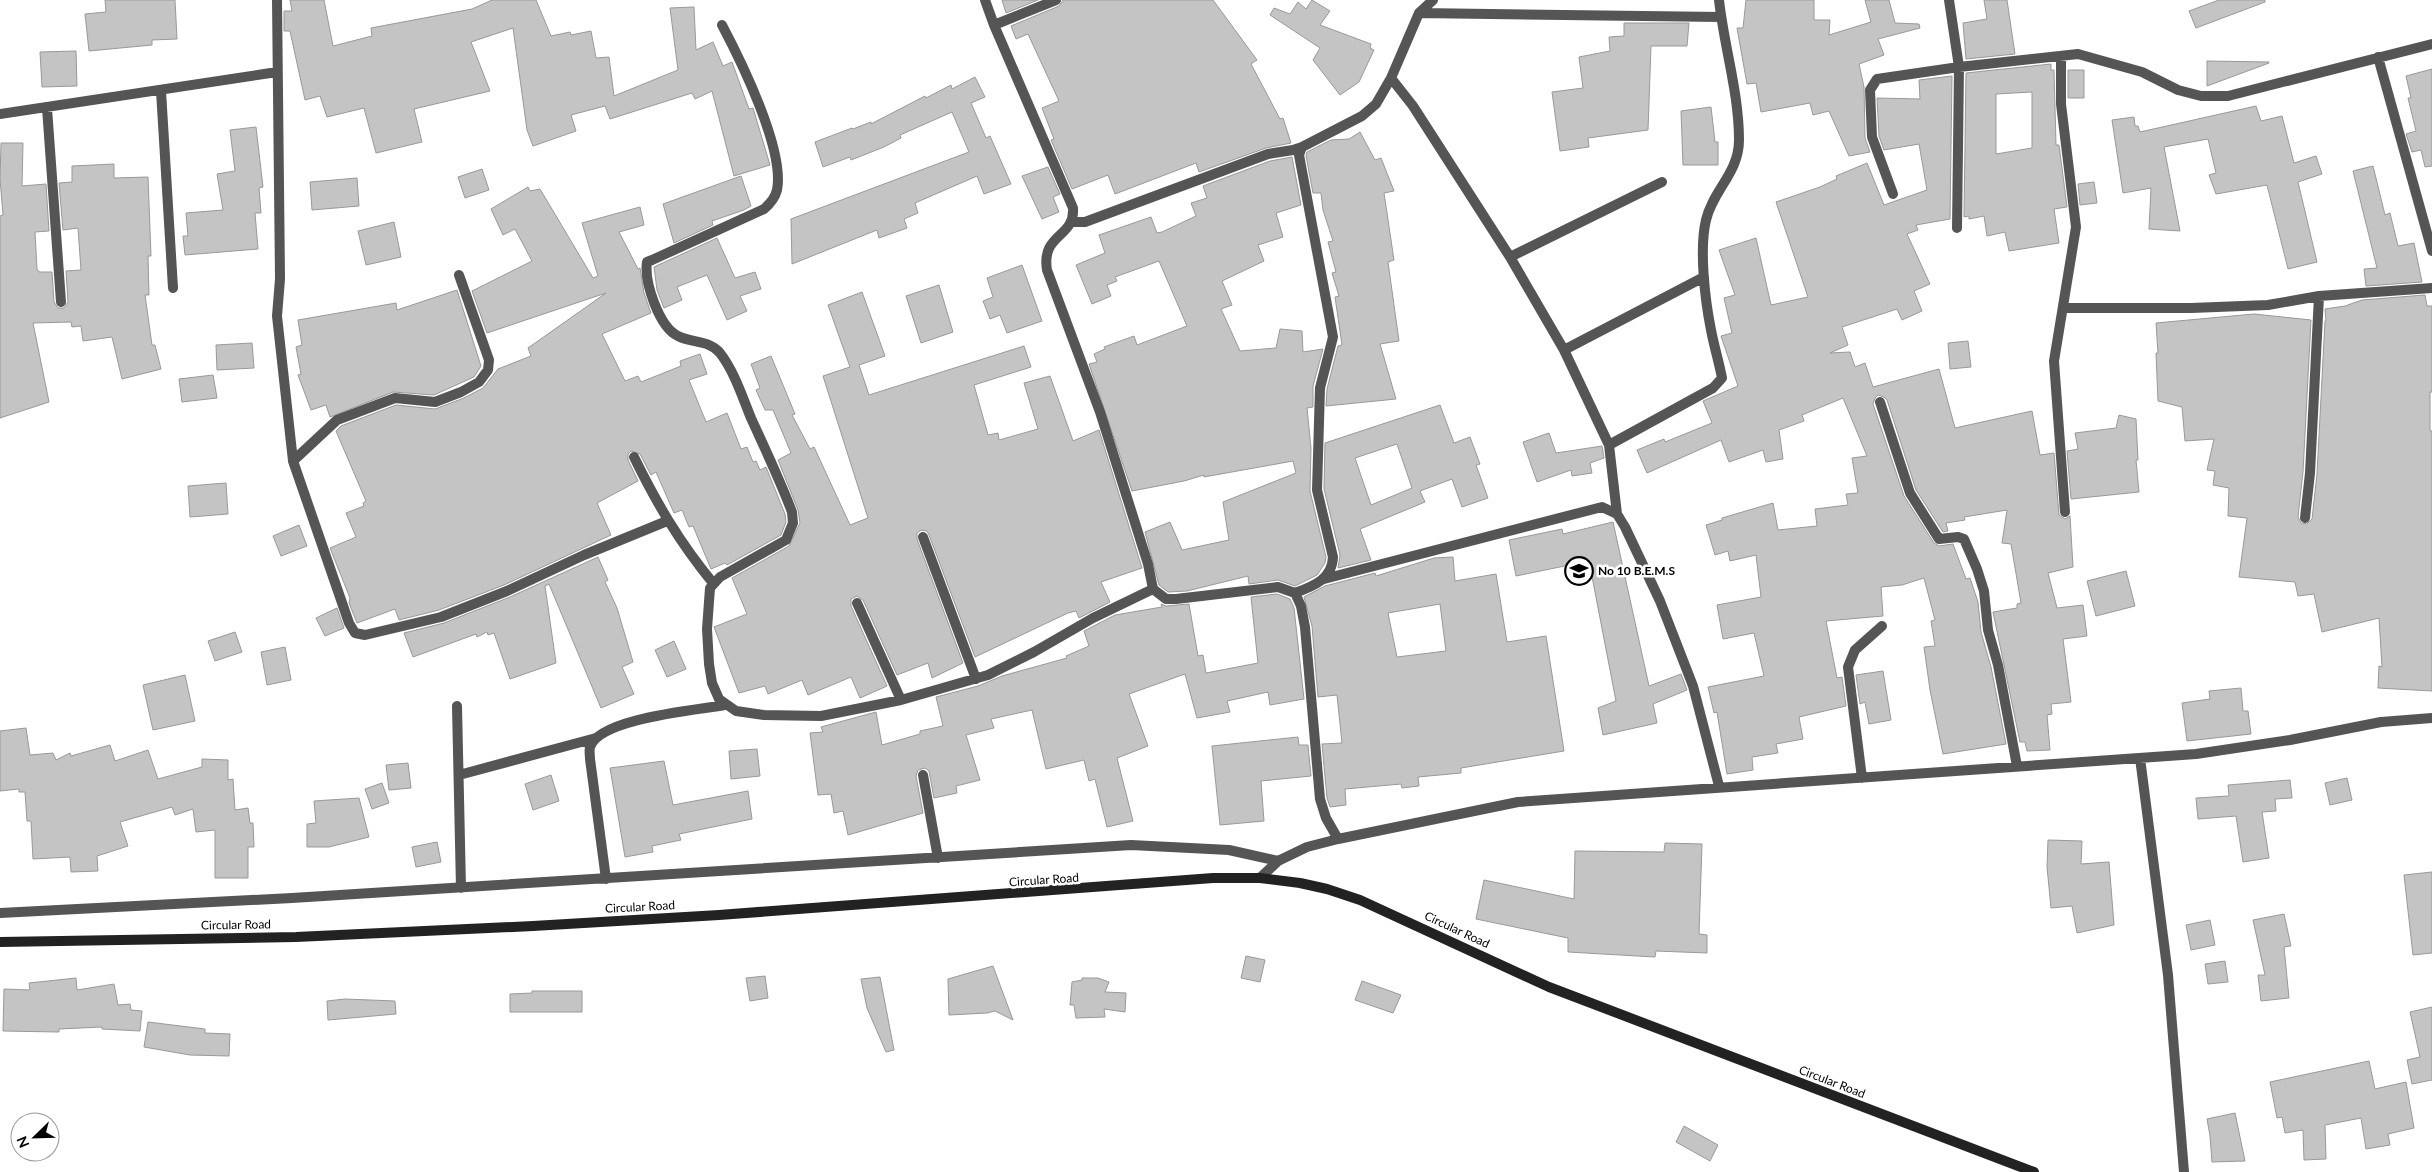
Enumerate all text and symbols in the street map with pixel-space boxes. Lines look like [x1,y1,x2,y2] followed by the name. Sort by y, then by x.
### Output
[1564,556,1594,586] school or university icon: No 10 B.E.M.S
[1598,563,1675,578] place label: No 10 B.E.M.S
[1009,870,1079,889] street label: Circular Road
[605,897,675,916] street label: Circular Road
[1422,908,1492,951] street label: Circular Road
[201,916,271,933] street label: Circular Road
[1797,1062,1868,1101] street label: Circular Road
[10,1112,60,1162] north arrow
[13,1134,33,1151] text: N

